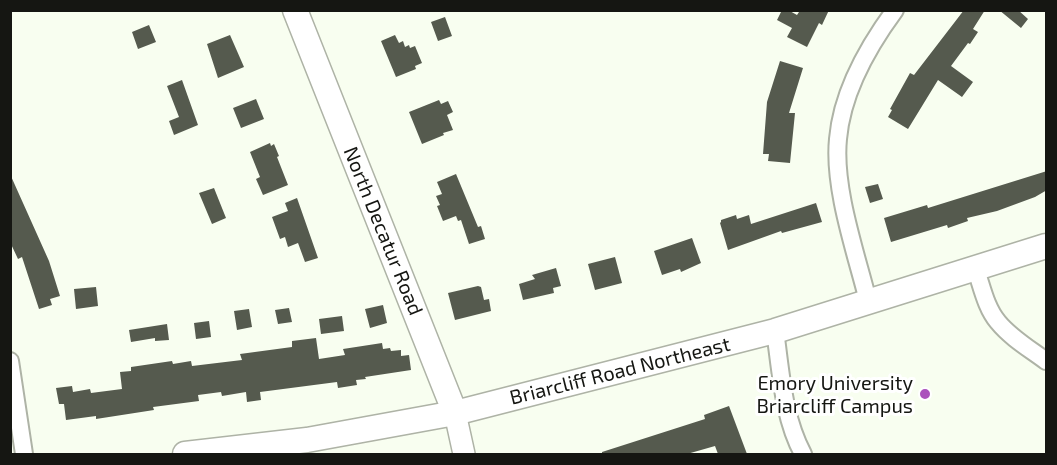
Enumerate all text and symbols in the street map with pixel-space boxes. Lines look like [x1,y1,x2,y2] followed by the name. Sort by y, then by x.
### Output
[338,143,428,319] street label: North Decatur Road
[507,332,733,410] street label: Briarcliff Road Northeast
[756,371,913,418] place label: Emory University Briarcliff Campus
[918,387,932,401] marker: Emory University Briarcliff Campus

